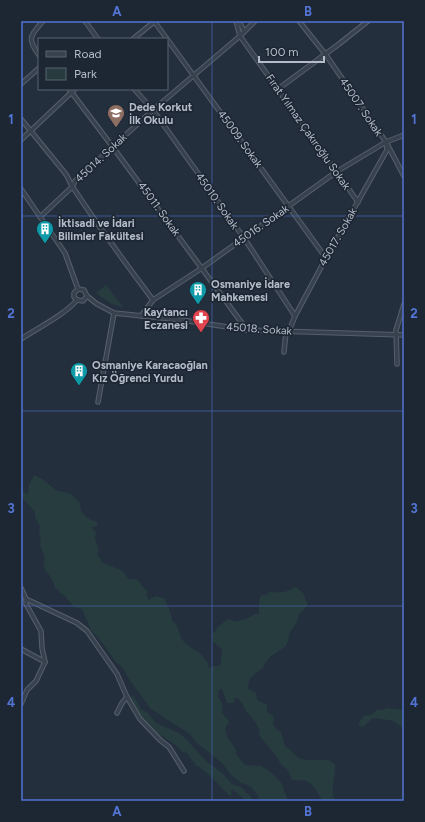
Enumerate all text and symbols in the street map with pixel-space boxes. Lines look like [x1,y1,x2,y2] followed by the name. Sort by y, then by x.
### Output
[112,4,122,19] text: A
[304,4,312,19] text: B
[38,38,168,90] legend
[259,38,324,64] scale bar
[265,45,299,59] text: 100 m
[74,47,102,61] text: Road
[74,67,97,81] text: Park
[263,72,353,193] street label: Fırat Yılmaz Çakıroğlu Sokak
[337,75,386,139] street label: 45007. Sokak
[129,101,193,127] place label: Dede Korkut İlk Okulu
[106,103,126,128] school or university icon: Dede Korkut İlk Okulu
[215,108,266,171] street label: 45009. Sokak
[8,112,14,127] text: 1
[411,112,417,127] text: 1
[72,130,130,185] street label: 45014. Sokak
[193,170,242,232] street label: 45010. Sokak
[135,179,183,239] street label: 45011. Sokak
[231,202,292,250] street label: 45016. Sokak
[316,205,360,268] street label: 45017. Sokak
[58,216,144,243] place label: İktisadi ve İdari Bilimler Fakültesi
[35,219,55,244] building icon: İktisadi ve İdari Bilimler Fakültesi
[211,277,290,304] place label: Osmaniye İdare Mahkemesi
[188,280,208,305] building icon: Osmaniye İdare Mahkemesi
[7,306,15,321] text: 2
[144,306,188,332] place label: Kaytancı Eczanesi
[410,306,418,321] text: 2
[191,308,211,333] pharmacy icon: Kaytancı Eczanesi
[226,320,293,338] street label: 45018. Sokak
[92,359,208,385] place label: Osmaniye Karacaoğlan Kız Öğrenci Yurdu
[69,361,89,386] building icon: Osmaniye Karacaoğlan Kız Öğrenci Yurdu
[7,501,15,516] text: 3
[410,501,418,516] text: 3
[7,695,15,710] text: 4
[410,695,418,710] text: 4
[112,804,122,819] text: A
[304,804,312,819] text: B

